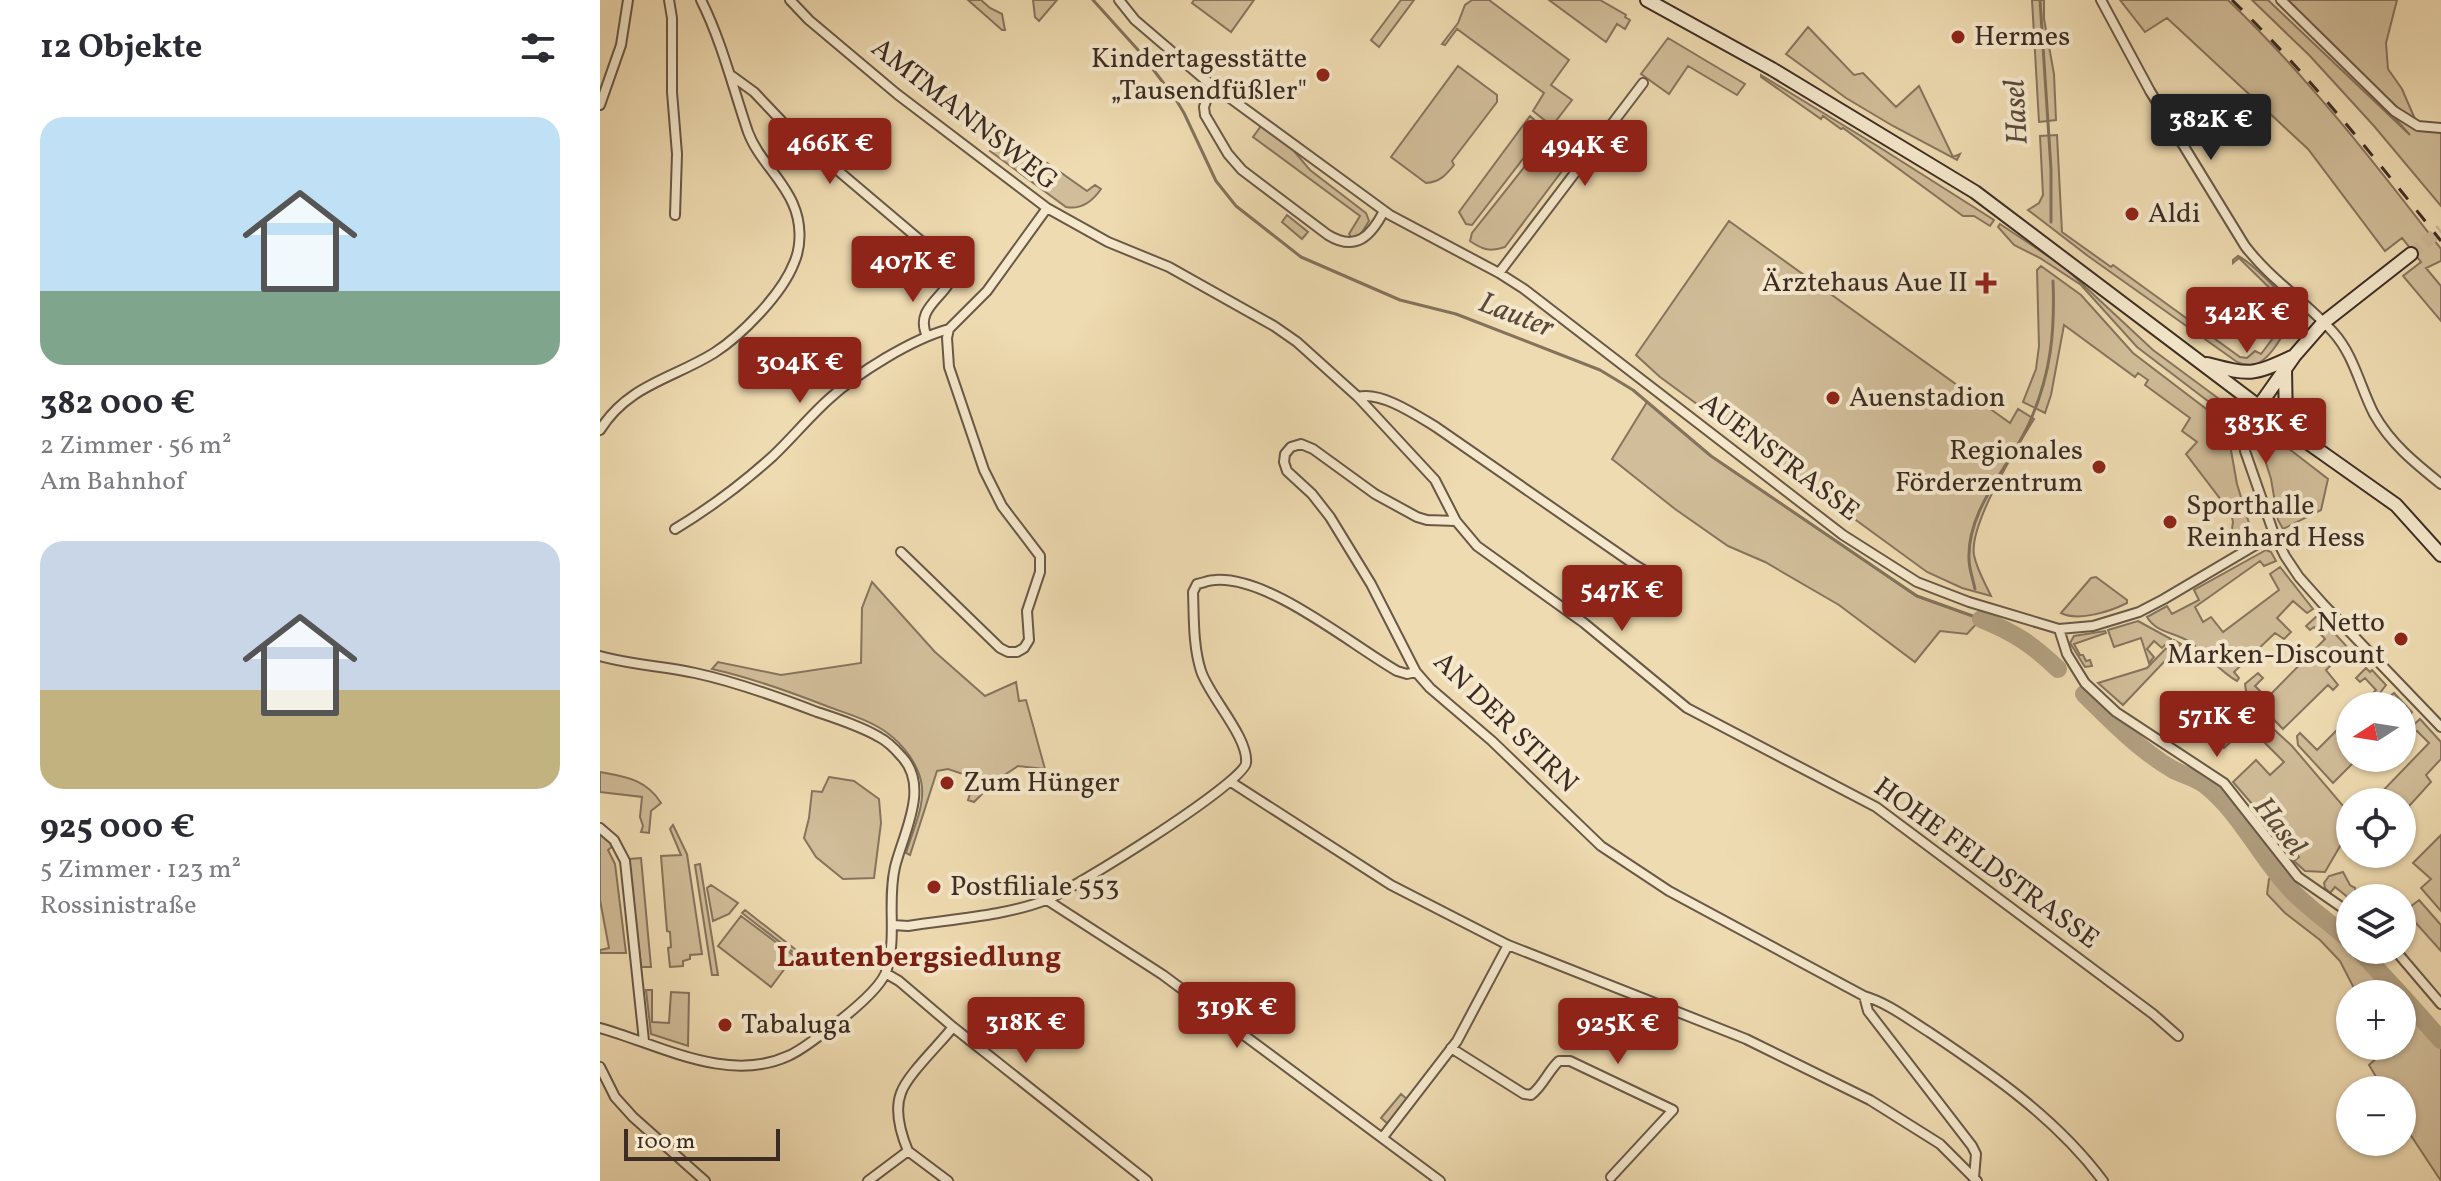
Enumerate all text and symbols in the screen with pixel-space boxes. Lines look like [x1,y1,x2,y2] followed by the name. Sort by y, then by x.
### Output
[1974,18,2070,57] place label: Hermes
[40,25,202,72] text: 12 Objekte
[516,26,560,70] icon: filters
[1949,28,1967,46] marker: Hermes
[862,30,1066,200] street label: AMTMANNSWEG
[1091,40,1307,111] place label: Kindertagesstätte „Tausendfüßler"
[1314,66,1332,84] marker: Kindertagesstätte „Tausendfüßler"
[1994,78,2040,146] water label: Hasel
[2146,94,2276,162] pin: 382K €
[2169,102,2253,138] text: 382K €
[765,118,895,186] pin: 466K €
[1520,120,1650,188] pin: 494K €
[786,126,874,162] text: 466K €
[1541,128,1629,164] text: 494K €
[228,169,372,313] icon: home
[2148,195,2200,234] place label: Aldi
[2123,205,2141,223] marker: Aldi
[848,236,978,304] pin: 407K €
[870,244,956,280] text: 407K €
[1762,264,1968,303] place label: Ärztehaus Aue II
[1975,272,1997,294] marker: Ärztehaus Aue II
[1472,282,1560,350] water label: Lauter
[2182,287,2312,355] pin: 342K €
[2204,295,2290,331] text: 342K €
[735,337,865,405] pin: 304K €
[756,345,844,381] text: 304K €
[1849,379,2006,418] place label: Auenstadion
[40,381,195,428] text: 382 000 €
[1691,385,1867,531] street label: AUENSTRASSE
[1824,389,1842,407] marker: Auenstadion
[2201,398,2331,466] pin: 383K €
[2224,406,2308,442] text: 383K €
[40,428,232,464] text: 2 Zimmer · 56 m²
[1895,432,2083,503] place label: Regionales Förderzentrum
[2090,458,2108,476] marker: Regionales Förderzentrum
[40,464,185,500] text: Am Bahnhof
[2186,487,2365,558] place label: Sporthalle Reinhard Hess
[2161,513,2179,531] marker: Sporthalle Reinhard Hess
[1557,565,1687,633] pin: 547K €
[1580,573,1664,609] text: 547K €
[228,593,372,737] icon: home
[2167,604,2385,675] place label: Netto Marken-Discount
[2392,630,2410,648] marker: Netto Marken-Discount
[1424,644,1586,802] street label: AN DER STIRN
[2152,691,2282,759] pin: 571K €
[2336,692,2416,772] north arrow
[2336,692,2416,1156] map controls
[2178,699,2256,735] text: 571K €
[963,764,1120,803] place label: Zum Hünger
[1865,769,2107,959] street label: HOHE FELDSTRASSE
[938,774,956,792] marker: Zum Hünger
[2242,788,2316,866] water label: Hasel
[2336,788,2416,868] button: locate
[40,805,195,852] text: 925 000 €
[40,852,241,888] text: 5 Zimmer · 123 m²
[950,868,1119,907] place label: Postfiliale 553
[925,878,943,896] marker: Postfiliale 553
[2336,884,2416,964] button: layers
[40,888,197,924] text: Rossinistraße
[777,937,1061,979] district label: Lautenbergsiedlung
[2336,980,2416,1060] button: +
[1172,982,1302,1050] pin: 319K €
[1196,990,1278,1026] text: 319K €
[961,997,1091,1065] pin: 318K €
[1553,998,1683,1066] pin: 925K €
[985,1005,1067,1041] text: 318K €
[741,1006,851,1045] place label: Tabaluga
[1576,1006,1660,1042] text: 925K €
[716,1016,734,1034] marker: Tabaluga
[2336,1076,2416,1156] button: −
[624,1125,780,1161] scale bar
[636,1127,695,1158] text: 100 m

